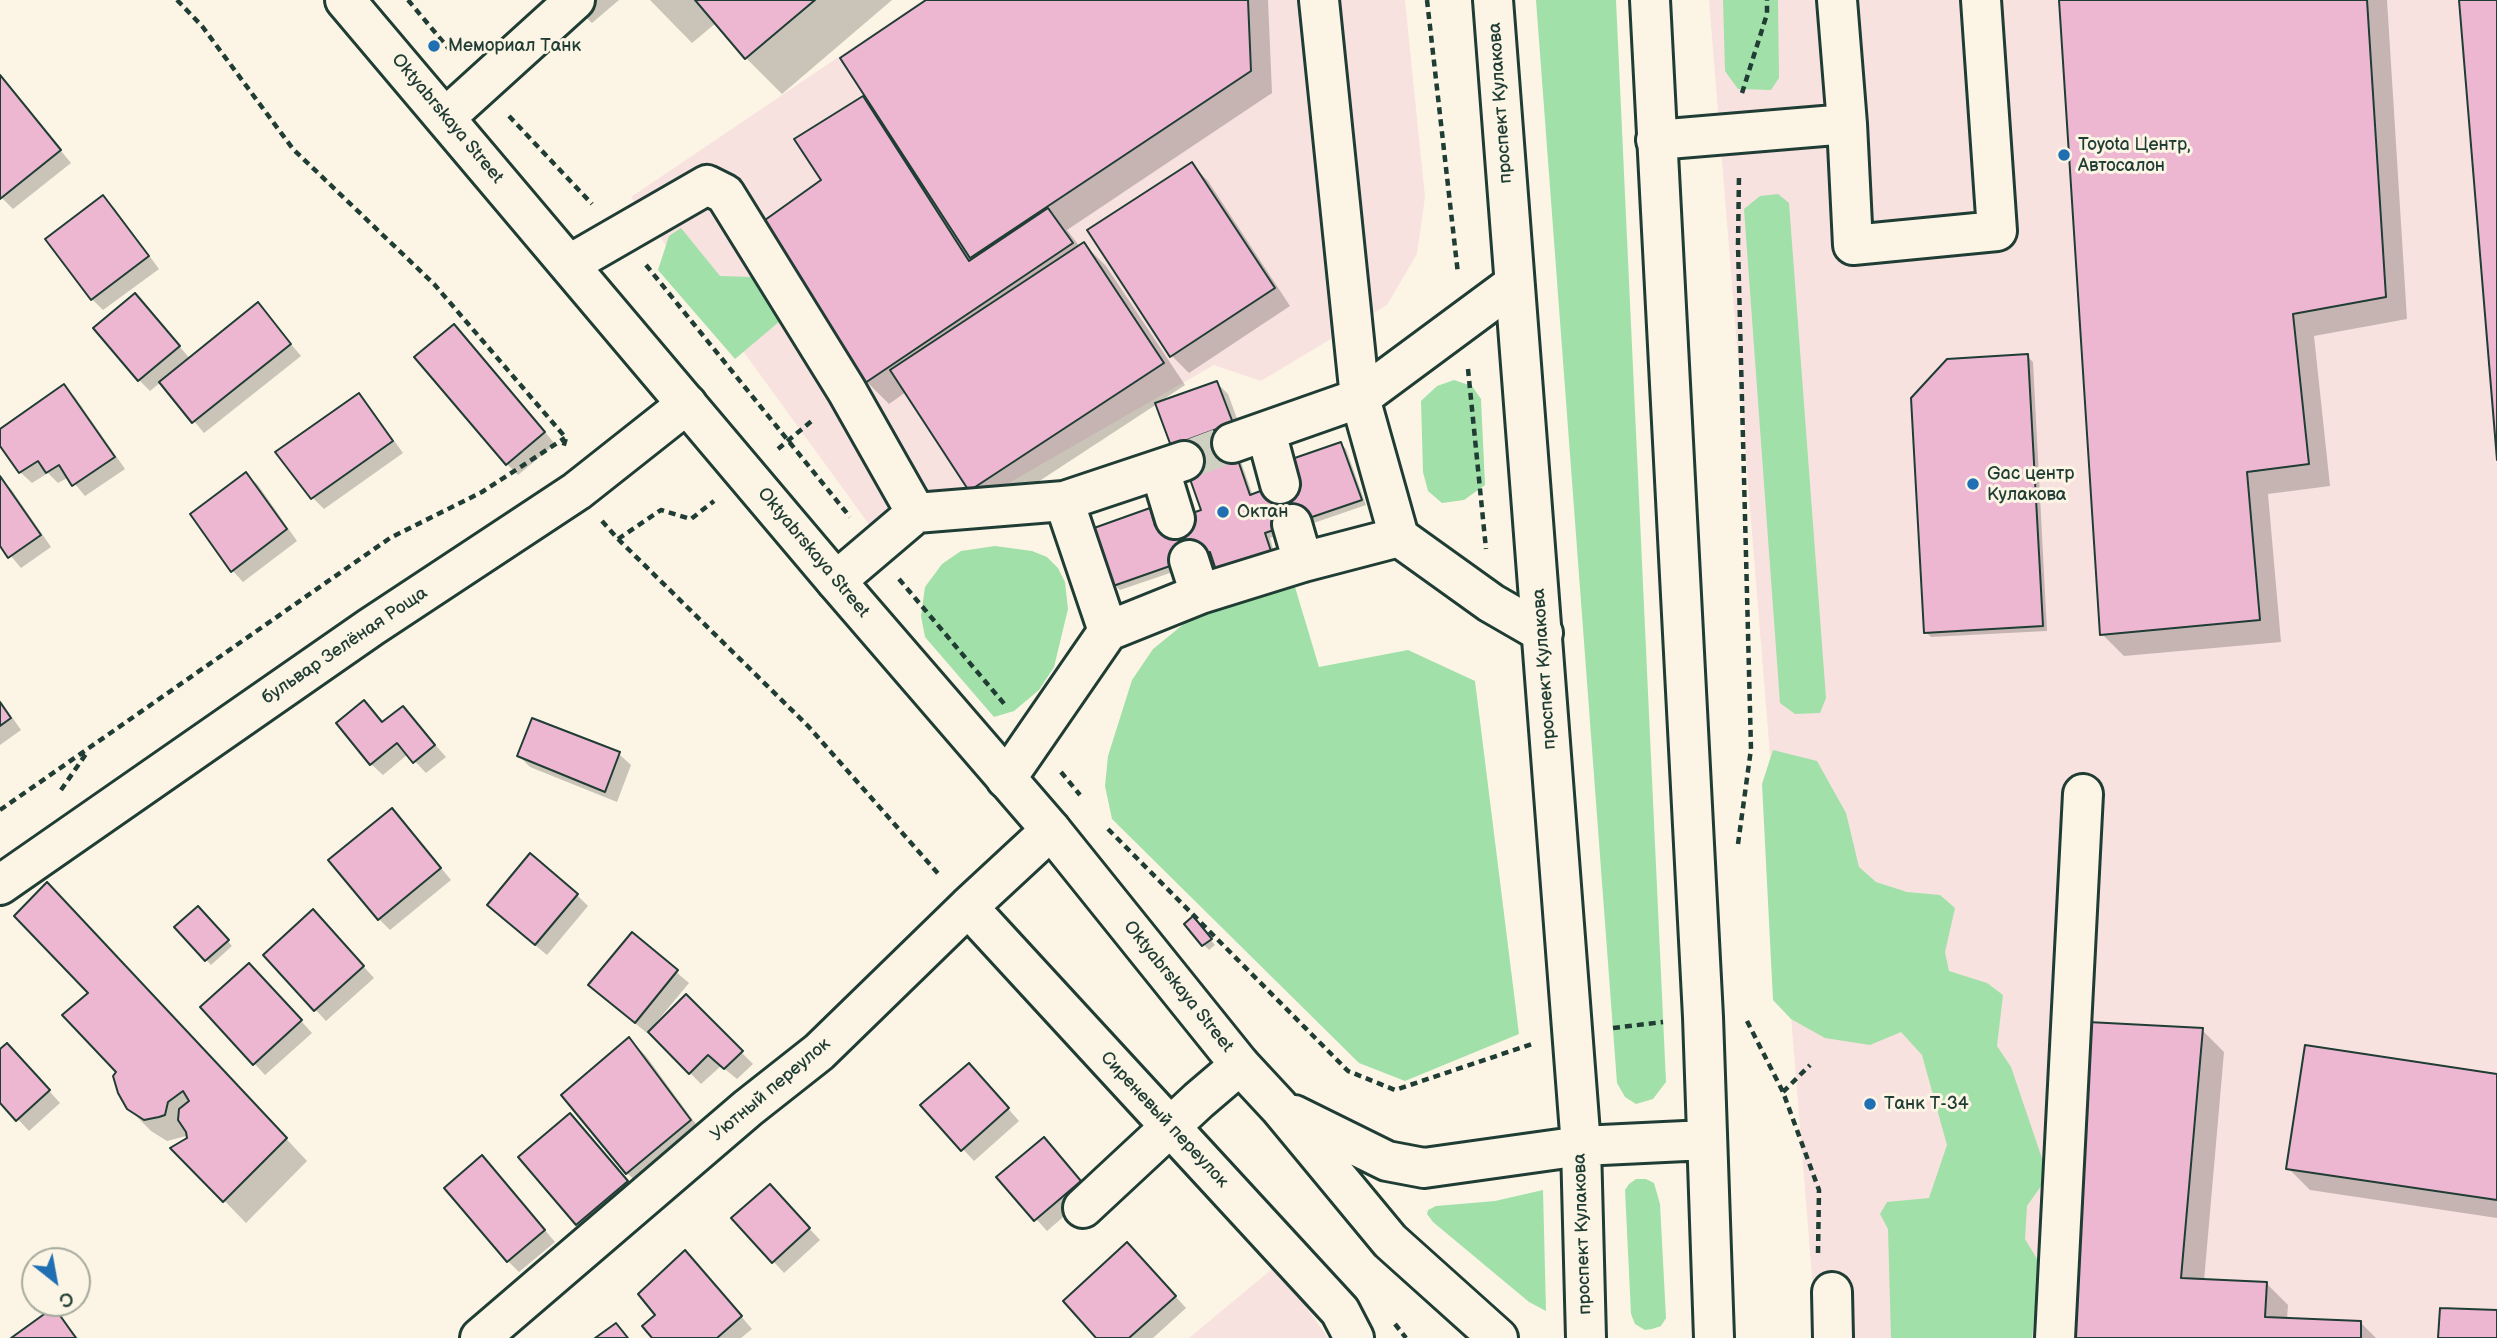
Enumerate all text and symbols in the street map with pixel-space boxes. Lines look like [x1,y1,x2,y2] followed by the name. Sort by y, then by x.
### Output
[1485,22,1517,184] street label: проспект Кулакова
[448,35,581,57] place label: Мемориал Танк
[426,38,442,54] marker: Мемориал Танк
[386,50,508,188] street label: Oktyabrskaya Street
[2078,134,2190,176] place label: Toyota Центр, Автосалон
[2056,147,2072,163] marker: Toyota Центр, Автосалон
[1987,463,2074,505] place label: Gac центр Кулакова
[1965,476,1981,492] marker: Gac центр Кулакова
[752,484,874,622] street label: Oktyabrskaya Street
[1237,501,1288,523] place label: Октан
[1215,504,1231,520] marker: Октан
[258,583,432,709] street label: бульвар Зелёная Роща
[1529,588,1561,750] street label: проспект Кулакова
[1118,917,1238,1057] street label: Oktyabrskaya Street
[707,1034,835,1146] street label: Уютный переулок
[1095,1047,1233,1193] street label: Сиреневый переулок
[1884,1093,1969,1115] place label: Танк Т-34
[1862,1096,1878,1112] marker: Танк Т-34
[1569,1153,1597,1315] street label: проспект Кулакова
[21,1247,91,1317] north arrow
[54,1285,78,1312] text: С

